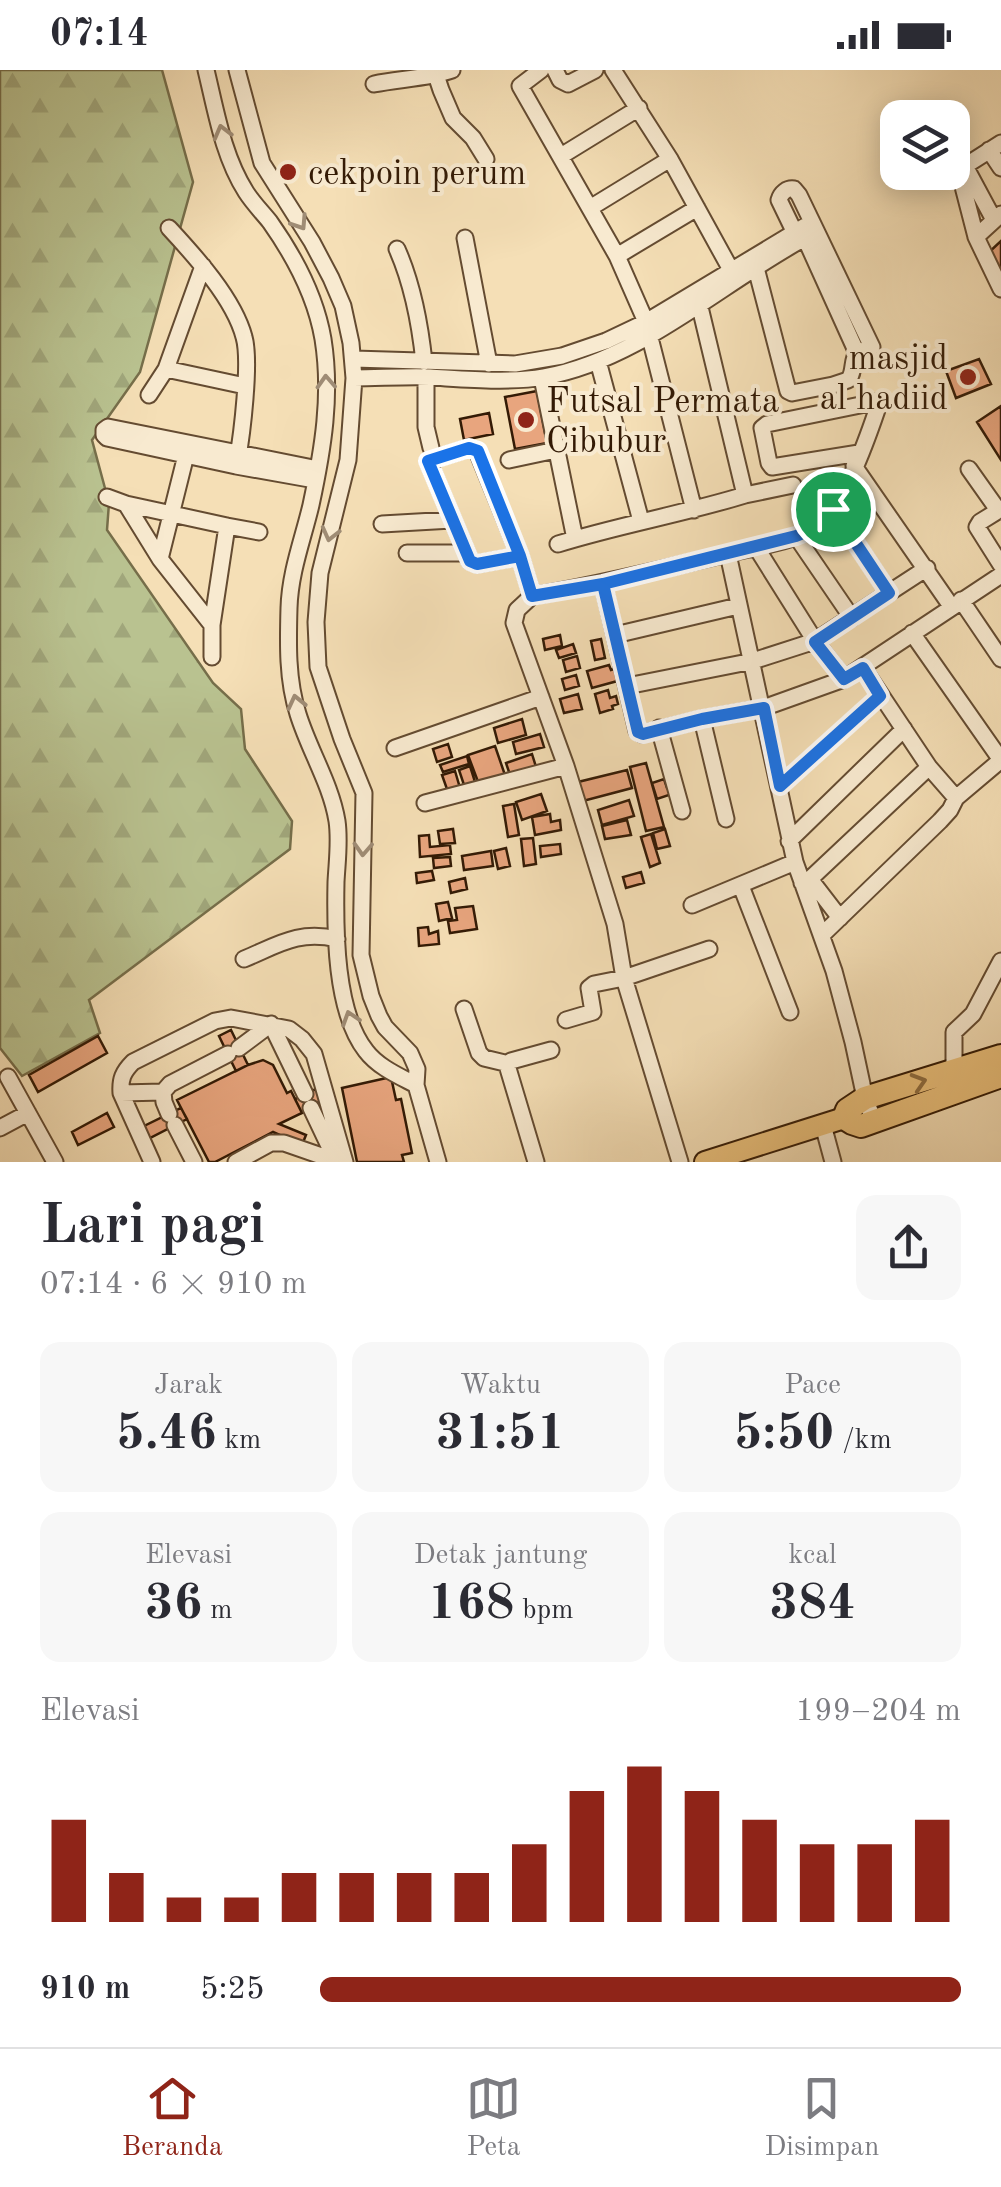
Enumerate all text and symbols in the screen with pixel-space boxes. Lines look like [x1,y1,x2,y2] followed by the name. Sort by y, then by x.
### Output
[50,16,149,54] text: 07:14
[880,100,970,190] map controls
[880,100,970,190] button: layers
[212,124,233,141] one-way arrow
[308,157,526,192] place label: cekpoin perum
[277,161,299,183] marker: cekpoin perum
[287,213,306,231] one-way arrow
[820,342,948,417] place label: masjid al hadiid
[957,366,979,388] marker: masjid al hadiid
[316,374,337,390] one-way arrow
[546,385,779,460] place label: Futsal Permata Cibubur
[515,409,537,431] marker: Futsal Permata Cibubur
[791,467,876,552] pin
[806,482,861,537] icon: arrive
[321,525,342,542] one-way arrow
[287,694,308,711] one-way arrow
[353,842,374,858] one-way arrow
[342,1011,362,1028] one-way arrow
[909,1073,926,1094] one-way arrow
[856,1195,961,1300] button: share
[40,1200,265,1255] text: Lari pagi
[40,1269,307,1301] text: 07:14 · 6 × 910 m
[154,1372,223,1400] text: Jarak
[460,1372,541,1400] text: Waktu
[784,1372,841,1400] text: Pace
[116,1410,217,1460] text: 5.46
[436,1410,566,1460] text: 31:51
[733,1410,834,1460] text: 5:50
[217,1427,261,1455] text: km
[834,1427,892,1455] text: /km
[145,1542,232,1570] text: Elevasi
[414,1542,587,1570] text: Detak jantung
[788,1542,837,1570] text: kcal
[144,1580,202,1630] text: 36
[428,1580,515,1630] text: 168
[769,1580,856,1630] text: 384
[202,1597,233,1625] text: m
[515,1597,573,1625] text: bpm
[40,1696,140,1728] text: Elevasi
[795,1696,961,1728] text: 199–204 m
[40,1974,130,2006] text: 910 m
[200,1974,265,2006] text: 5:25
[122,2071,223,2166] tab: Beranda
[466,2071,521,2166] tab: Peta
[764,2071,879,2166] tab: Disimpan

